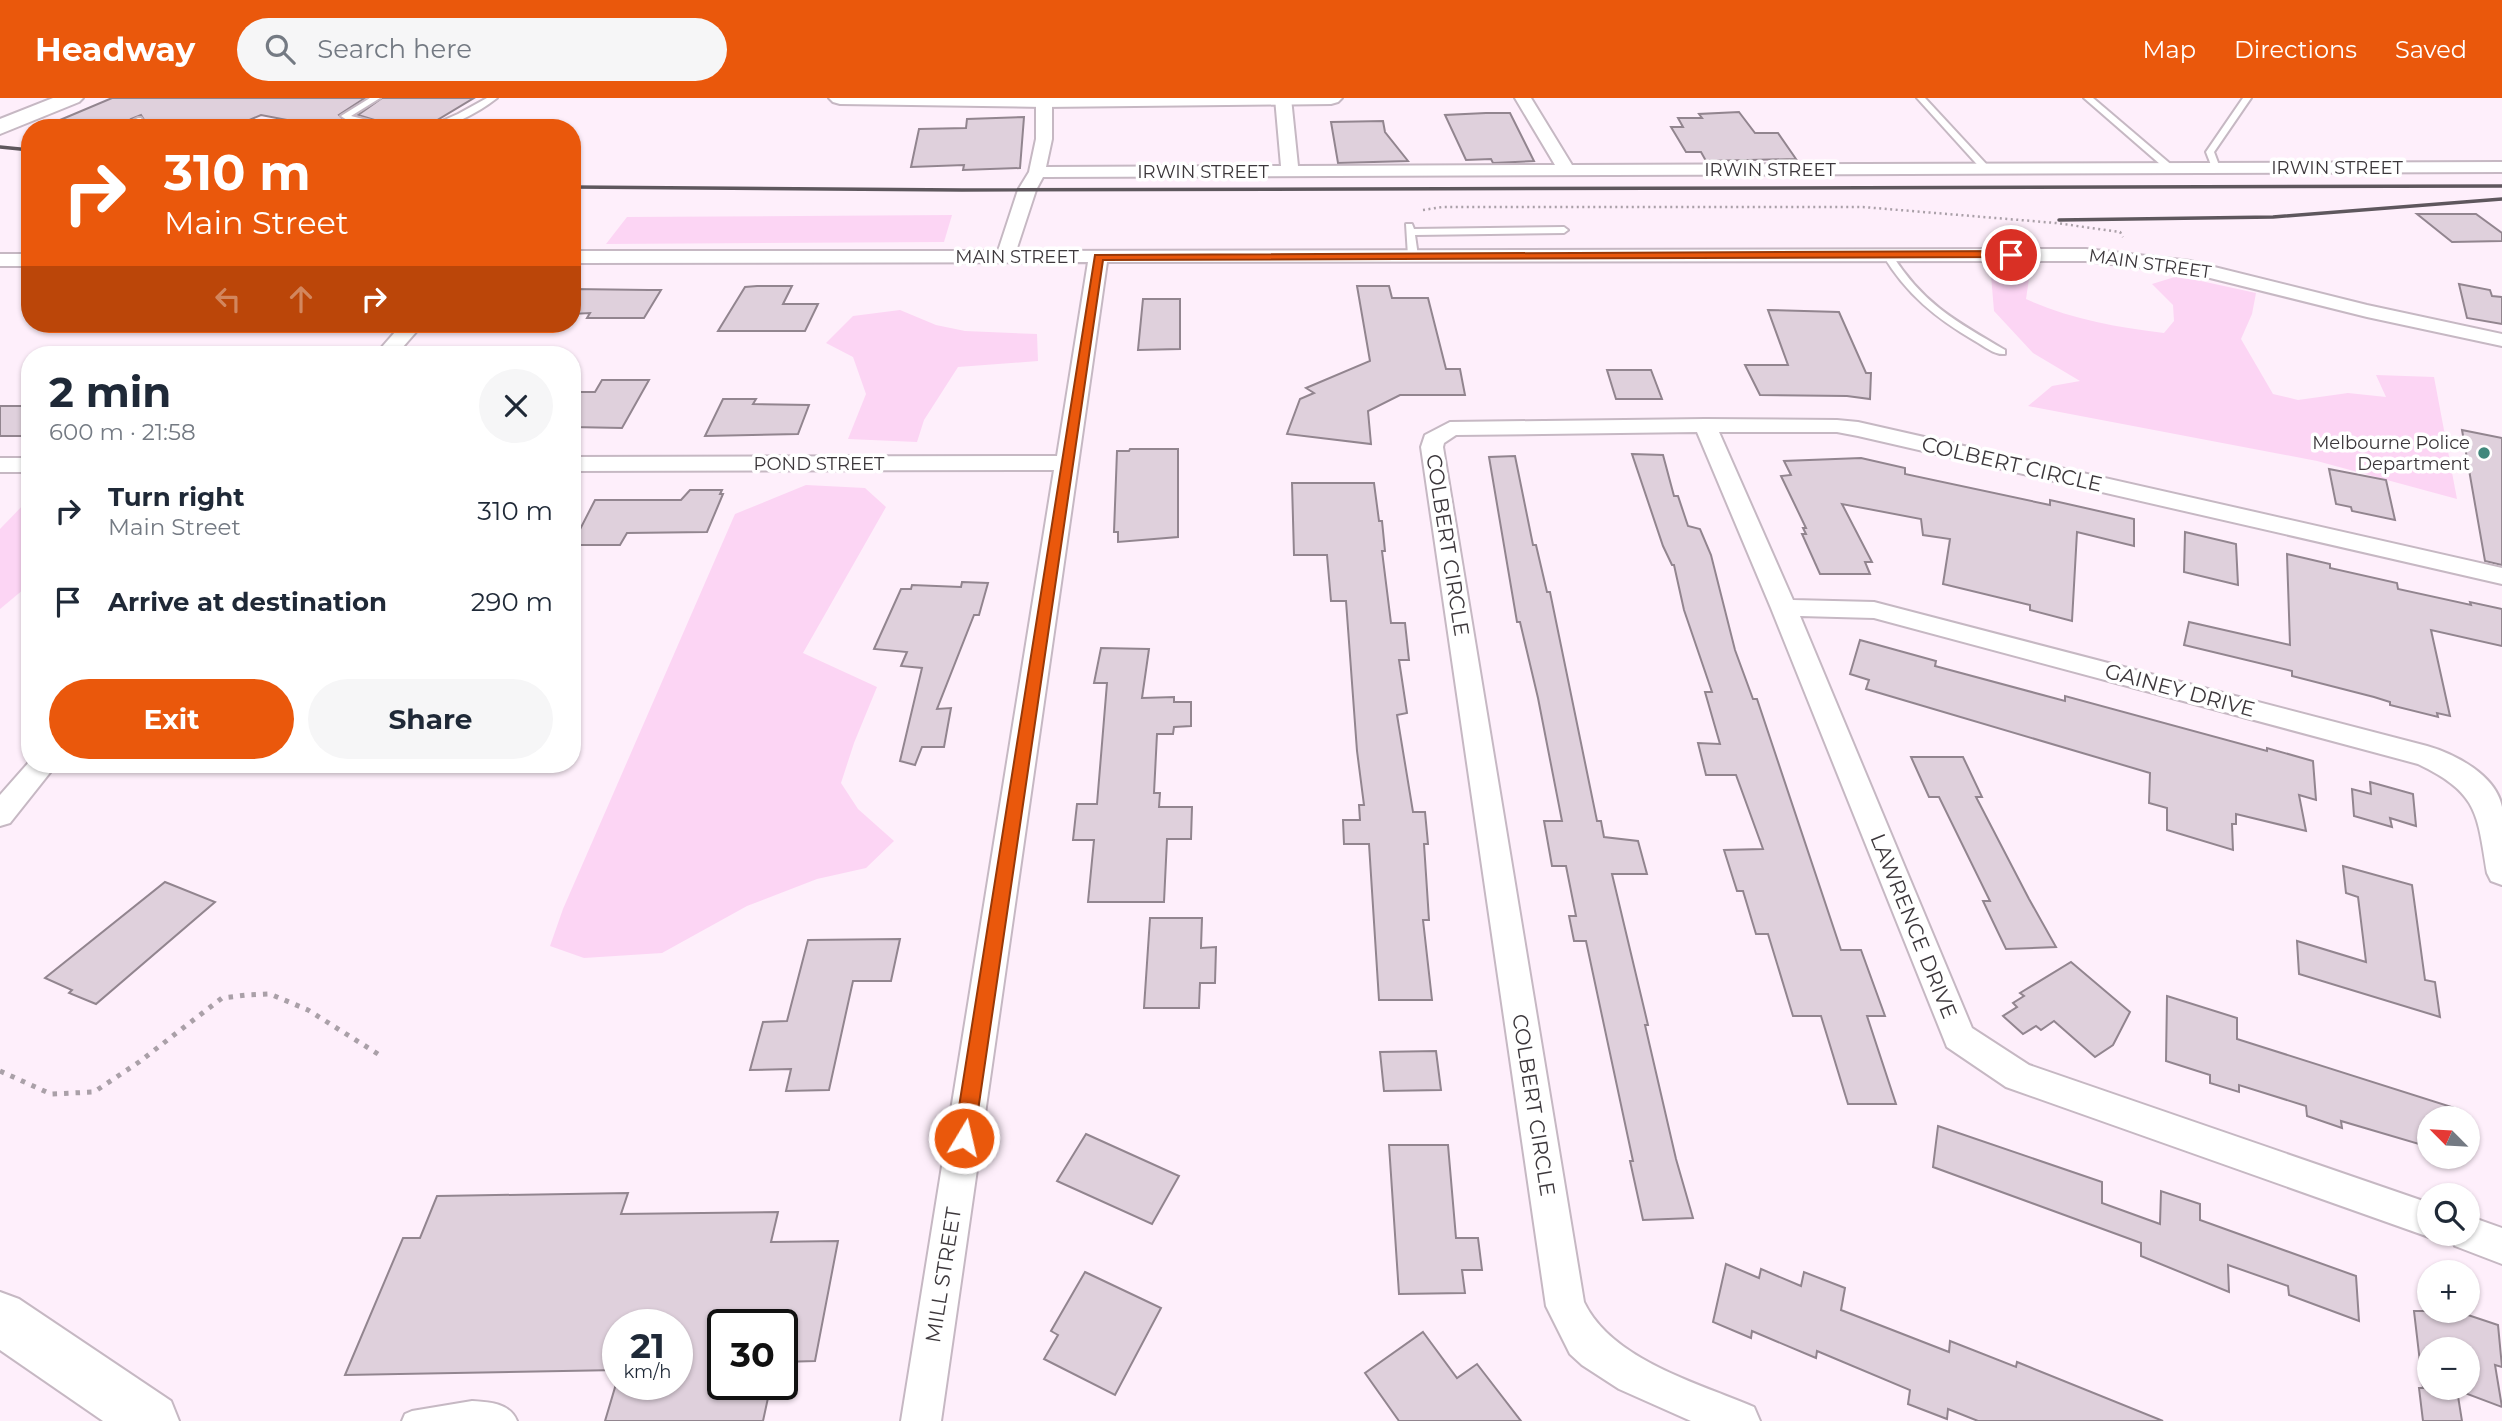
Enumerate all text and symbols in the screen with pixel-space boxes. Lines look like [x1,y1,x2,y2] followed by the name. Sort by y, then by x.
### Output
[237,18,727,81] search box
[35,29,195,69] text: Headway
[261,30,299,68] icon: search
[317,33,472,65] text: Search here
[2143,35,2196,64] text: Map
[2234,35,2357,64] text: Directions
[2395,35,2467,64] text: Saved
[164,143,311,202] text: 310 m
[49,147,140,238] icon: right
[2271,157,2403,179] street label: IRWIN STREET
[1704,159,1836,181] street label: IRWIN STREET
[1137,161,1269,183] street label: IRWIN STREET
[164,203,349,242] text: Main Street
[1981,225,2041,285] pin
[1992,236,2030,274] icon: arrive
[2087,245,2213,284] street label: MAIN STREET
[955,246,1079,268] street label: MAIN STREET
[209,280,247,318] icon: left
[282,280,320,318] icon: ahead
[355,280,393,318] icon: right
[49,366,171,418] text: 2 min
[479,369,553,443] button: close
[49,418,196,446] text: 600 m · 21:58
[1919,431,2105,497] street label: COLBERT CIRCLE
[2312,432,2470,475] place label: Melbourne Police Department
[2476,445,2492,461] marker: Melbourne Police Department
[1421,452,1475,638] street label: COLBERT CIRCLE
[754,453,885,475] street label: POND STREET
[108,481,244,513] text: Turn right
[49,492,87,530] icon: right
[477,495,553,527] text: 310 m
[108,513,241,541] text: Main Street
[49,583,87,621] icon: arrive
[108,586,387,618] text: Arrive at destination
[471,586,553,618] text: 290 m
[2102,658,2258,722] street label: GAINEY DRIVE
[49,679,294,759] button: Exit
[308,679,553,759] button: Share
[1865,830,1963,1022] street label: LAWRENCE DRIVE
[1507,1012,1561,1198] street label: COLBERT CIRCLE
[927,1101,1001,1175] position arrow
[2417,1106,2480,1169] north arrow
[2417,1106,2480,1400] map controls
[2417,1183,2480,1246] button: search
[920,1206,966,1344] street label: MILL STREET
[2417,1260,2480,1323] button: +
[707,1309,798,1400] speed limit sign: 30
[630,1324,665,1367] text: 21
[2417,1337,2480,1400] button: −
[623,1361,672,1383] text: km/h

